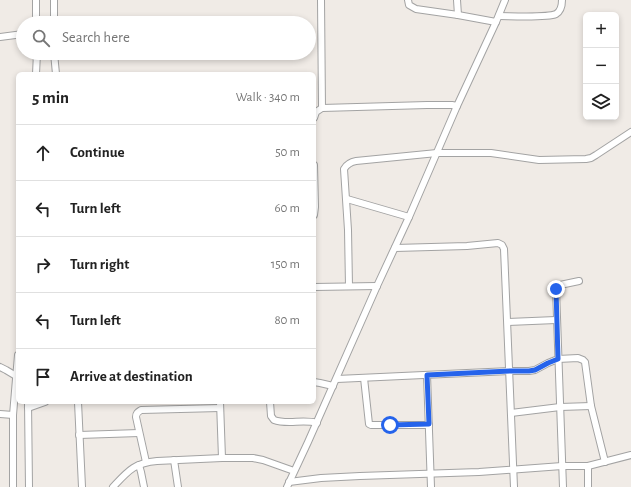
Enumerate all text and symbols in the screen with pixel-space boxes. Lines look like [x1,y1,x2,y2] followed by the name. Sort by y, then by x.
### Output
[583,12,619,120] map controls
[583,12,619,48] button: +
[16,16,316,60] search box
[30,27,52,49] icon: search
[62,30,130,45] text: Search here
[583,48,619,84] button: −
[583,84,619,120] button: layers
[32,89,69,106] text: 5 min
[236,91,300,104] text: Walk · 340 m
[32,142,54,164] icon: ahead
[70,145,125,160] text: Continue
[275,146,300,159] text: 50 m
[32,198,54,220] icon: left
[70,201,121,216] text: Turn left
[274,202,300,215] text: 60 m
[32,254,54,276] icon: right
[70,257,129,272] text: Turn right
[271,258,300,271] text: 150 m
[547,280,565,298] route end
[32,310,54,332] icon: left
[70,313,121,328] text: Turn left
[274,314,300,327] text: 80 m
[32,366,54,388] icon: arrive
[70,369,193,384] text: Arrive at destination
[381,416,399,434] route start

